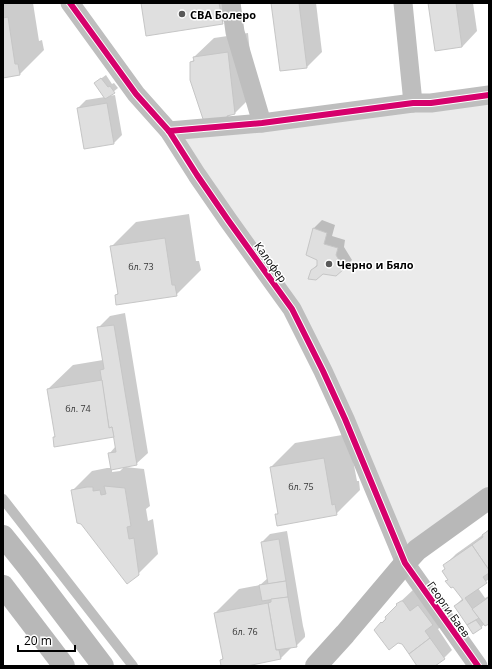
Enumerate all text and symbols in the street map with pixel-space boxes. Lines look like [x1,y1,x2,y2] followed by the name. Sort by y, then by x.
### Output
[190,7,256,22] place label: CBA Болеро
[177,9,187,19] marker: CBA Болеро
[251,239,291,285] street label: Калофер
[337,257,414,272] place label: Черно и Бяло
[324,259,334,269] marker: Черно и Бяло
[128,260,154,273] house number: бл. 73
[65,402,91,415] house number: бл. 74
[288,480,314,493] house number: бл. 75
[424,578,474,640] street label: Георги Баев
[232,625,258,638] house number: бл. 76
[18,627,75,653] scale bar
[24,632,52,649] text: 20 m

